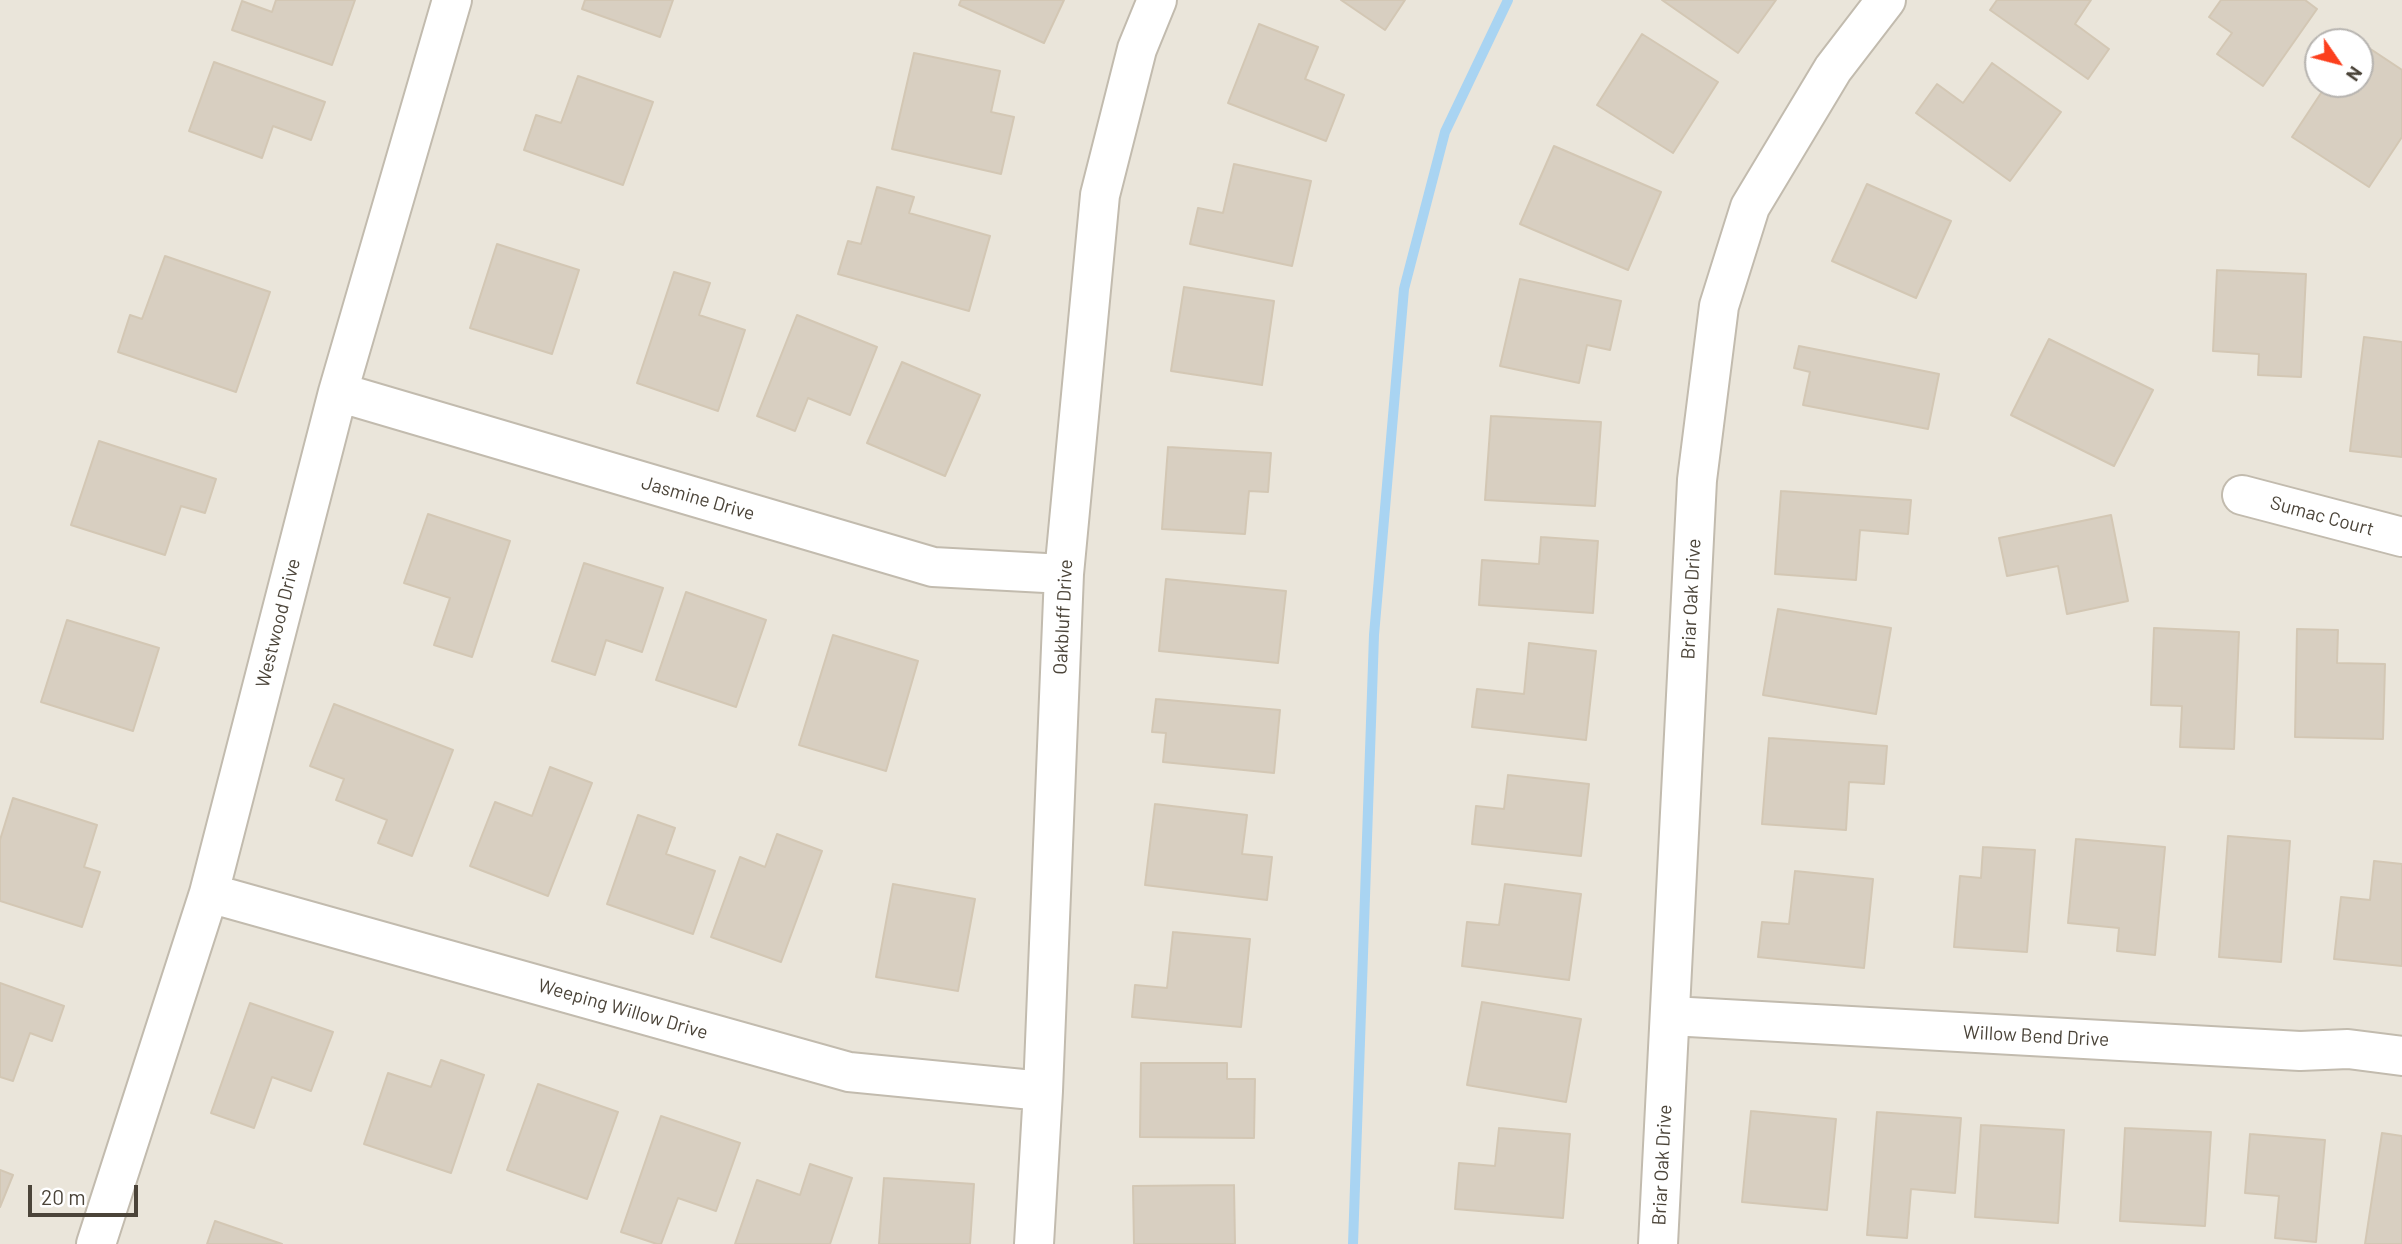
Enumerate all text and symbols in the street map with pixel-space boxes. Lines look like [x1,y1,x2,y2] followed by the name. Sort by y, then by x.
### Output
[2304,28,2374,98] north arrow
[2342,62,2368,86] text: N
[639,471,757,525] street label: Jasmine Drive
[2268,491,2376,541] street label: Sumac Court
[1676,538,1706,660] street label: Briar Oak Drive
[251,556,305,690] street label: Westwood Drive
[1049,559,1077,675] street label: Oakbluff Drive
[535,974,711,1044] street label: Weeping Willow Drive
[1962,1021,2110,1051] street label: Willow Bend Drive
[1647,1104,1677,1226] street label: Briar Oak Drive
[32,1170,142,1214] scale bar
[41,1184,86,1209] text: 20 m

